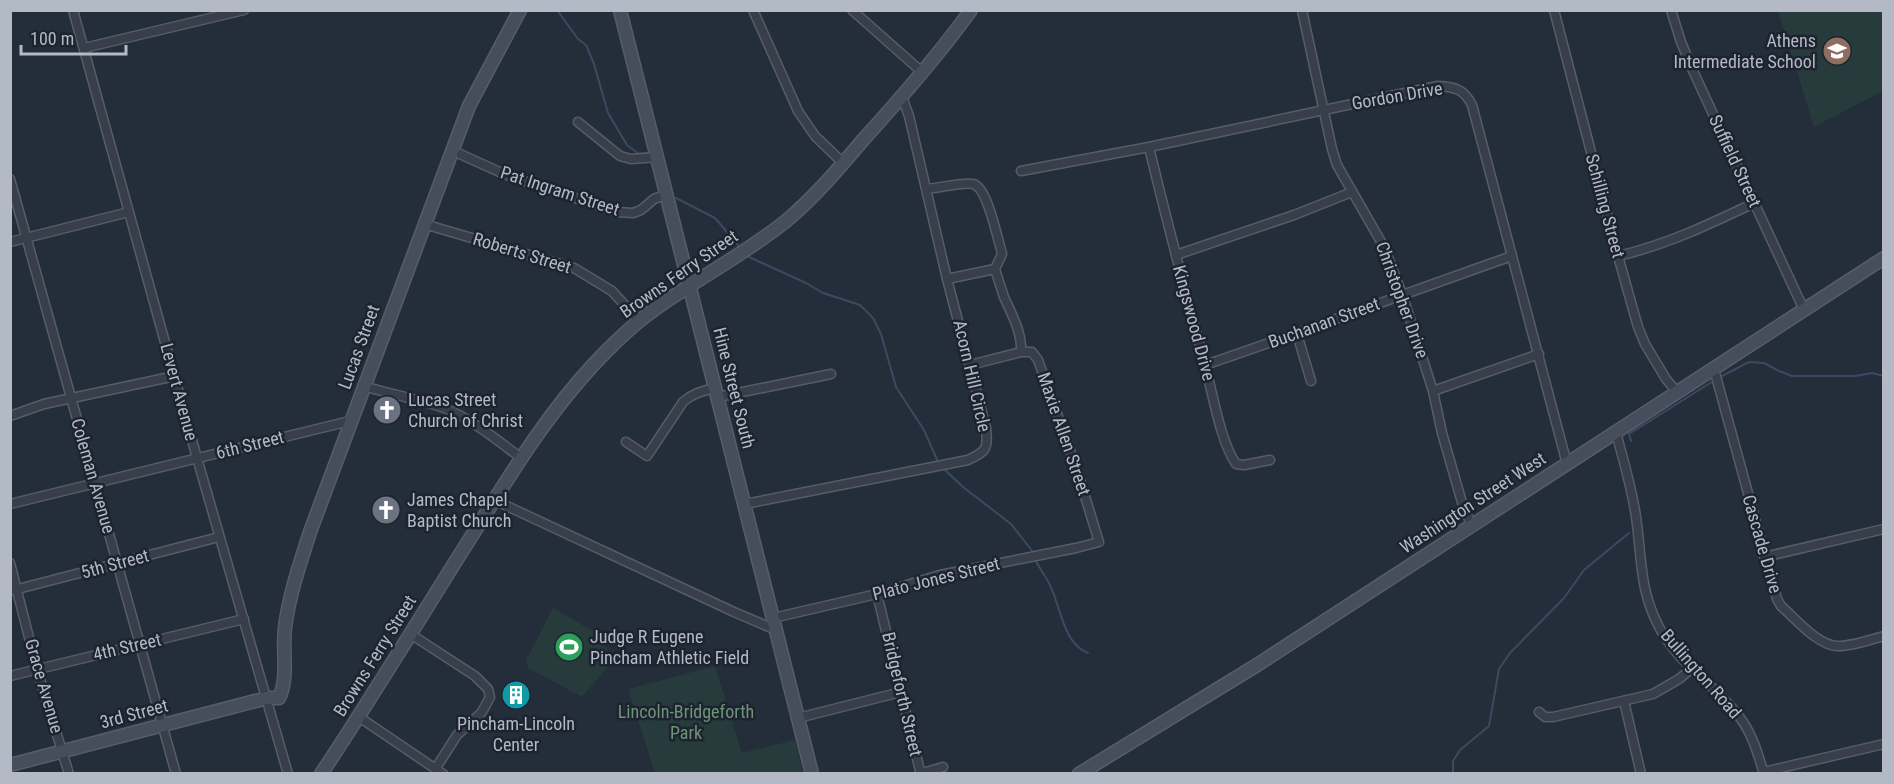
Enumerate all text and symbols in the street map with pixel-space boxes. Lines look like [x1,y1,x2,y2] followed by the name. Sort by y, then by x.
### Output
[21,18,126,56] scale bar
[30,28,74,49] text: 100 m
[1673,30,1816,72] place label: Athens Intermediate School
[1821,35,1853,67] school or university icon: Athens Intermediate School
[1350,77,1444,114] street label: Gordon Drive
[1705,111,1766,210] street label: Suffield Street
[1582,152,1629,260] street label: Schilling Street
[498,161,622,220] street label: Pat Ingram Street
[616,225,742,322] street label: Browns Ferry Street
[470,228,574,277] street label: Roberts Street
[1372,239,1433,361] street label: Christopher Drive
[1169,263,1220,383] street label: Kingswood Drive
[1265,293,1382,352] street label: Buchanan Street
[334,302,384,392] street label: Lucas Street
[949,318,996,434] street label: Acorn Hill Circle
[709,325,760,451] street label: Hine Street South
[156,341,203,443] street label: Levert Avenue
[1034,369,1095,498] street label: Maxie Allen Street
[408,389,523,431] place label: Lucas Street Church of Christ
[371,394,403,426] church icon: Lucas Street Church of Christ
[67,416,120,536] street label: Coleman Avenue
[214,426,286,463] street label: 6th Street
[1396,448,1549,558] street label: Washington Street West
[407,489,511,531] place label: James Chapel Baptist Church
[1738,492,1787,595] street label: Cascade Drive
[370,494,402,526] church icon: James Chapel Baptist Church
[79,544,151,583] street label: 5th Street
[870,553,1002,604] street label: Plato Jones Street
[329,591,420,720] street label: Browns Ferry Street
[1657,625,1746,723] street label: Bullington Road
[590,626,749,668] place label: Judge R Eugene Pincham Athletic Field
[91,628,163,665] street label: 4th Street
[878,630,927,758] street label: Bridgeforth Street
[553,631,585,663] sports icon: Judge R Eugene Pincham Athletic Field
[21,636,68,735] street label: Grace Avenue
[500,679,532,711] building icon: Pincham-Lincoln Center
[98,694,170,733] street label: 3rd Street
[618,701,754,743] park label: Lincoln-Bridgeforth Park
[457,713,575,755] place label: Pincham-Lincoln Center

